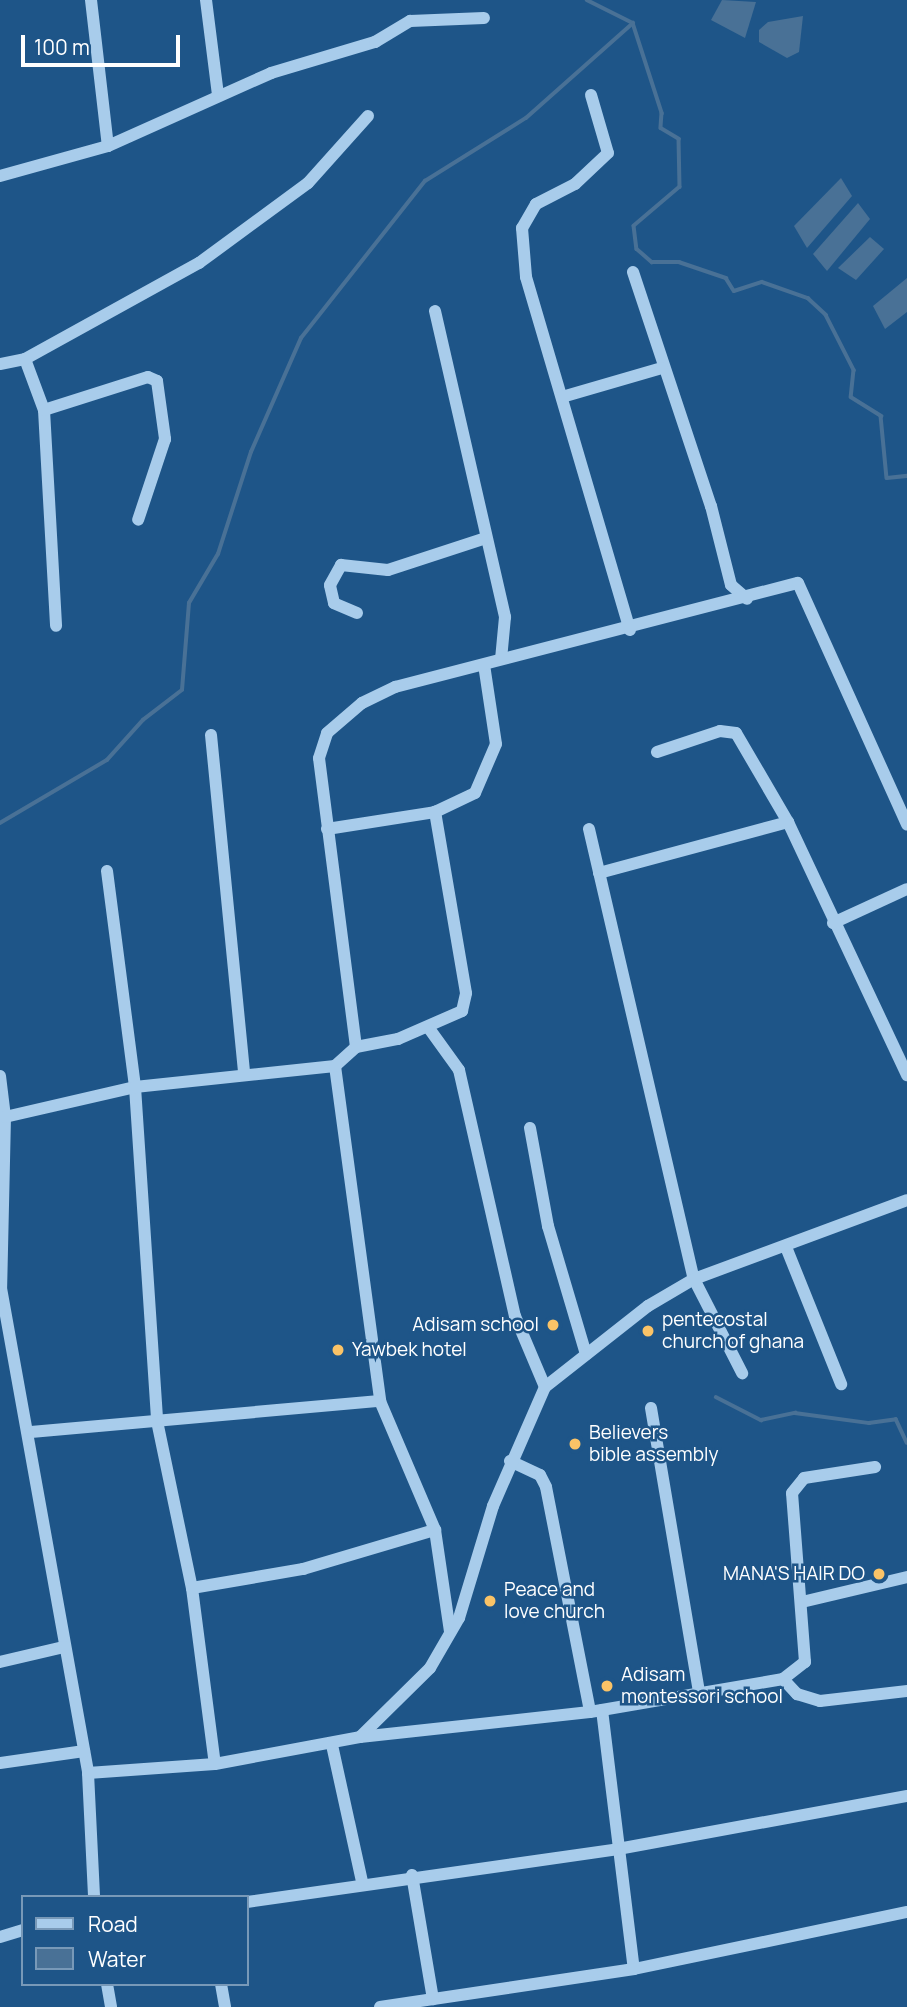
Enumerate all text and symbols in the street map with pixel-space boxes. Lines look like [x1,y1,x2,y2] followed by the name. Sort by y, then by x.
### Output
[24,21,184,65] scale bar
[34,33,90,61] text: 100 m
[662,1309,804,1353] place label: pentecostal church of ghana
[412,1314,539,1336] place label: Adisam school
[545,1317,561,1333] marker: Adisam school
[640,1323,656,1339] marker: pentecostal church of ghana
[352,1339,467,1361] place label: Yawbek hotel
[330,1342,346,1358] marker: Yawbek hotel
[589,1422,718,1466] place label: Believers bible assembly
[567,1436,583,1452] marker: Believers bible assembly
[723,1563,865,1585] place label: MANA'S HAIR DO
[871,1566,887,1582] marker: MANA'S HAIR DO
[504,1579,605,1623] place label: Peace and love church
[482,1593,498,1609] marker: Peace and love church
[621,1664,783,1708] place label: Adisam montessori school
[599,1678,615,1694] marker: Adisam montessori school
[21,1895,248,1986] legend
[88,1910,138,1938] text: Road
[88,1945,146,1973] text: Water

